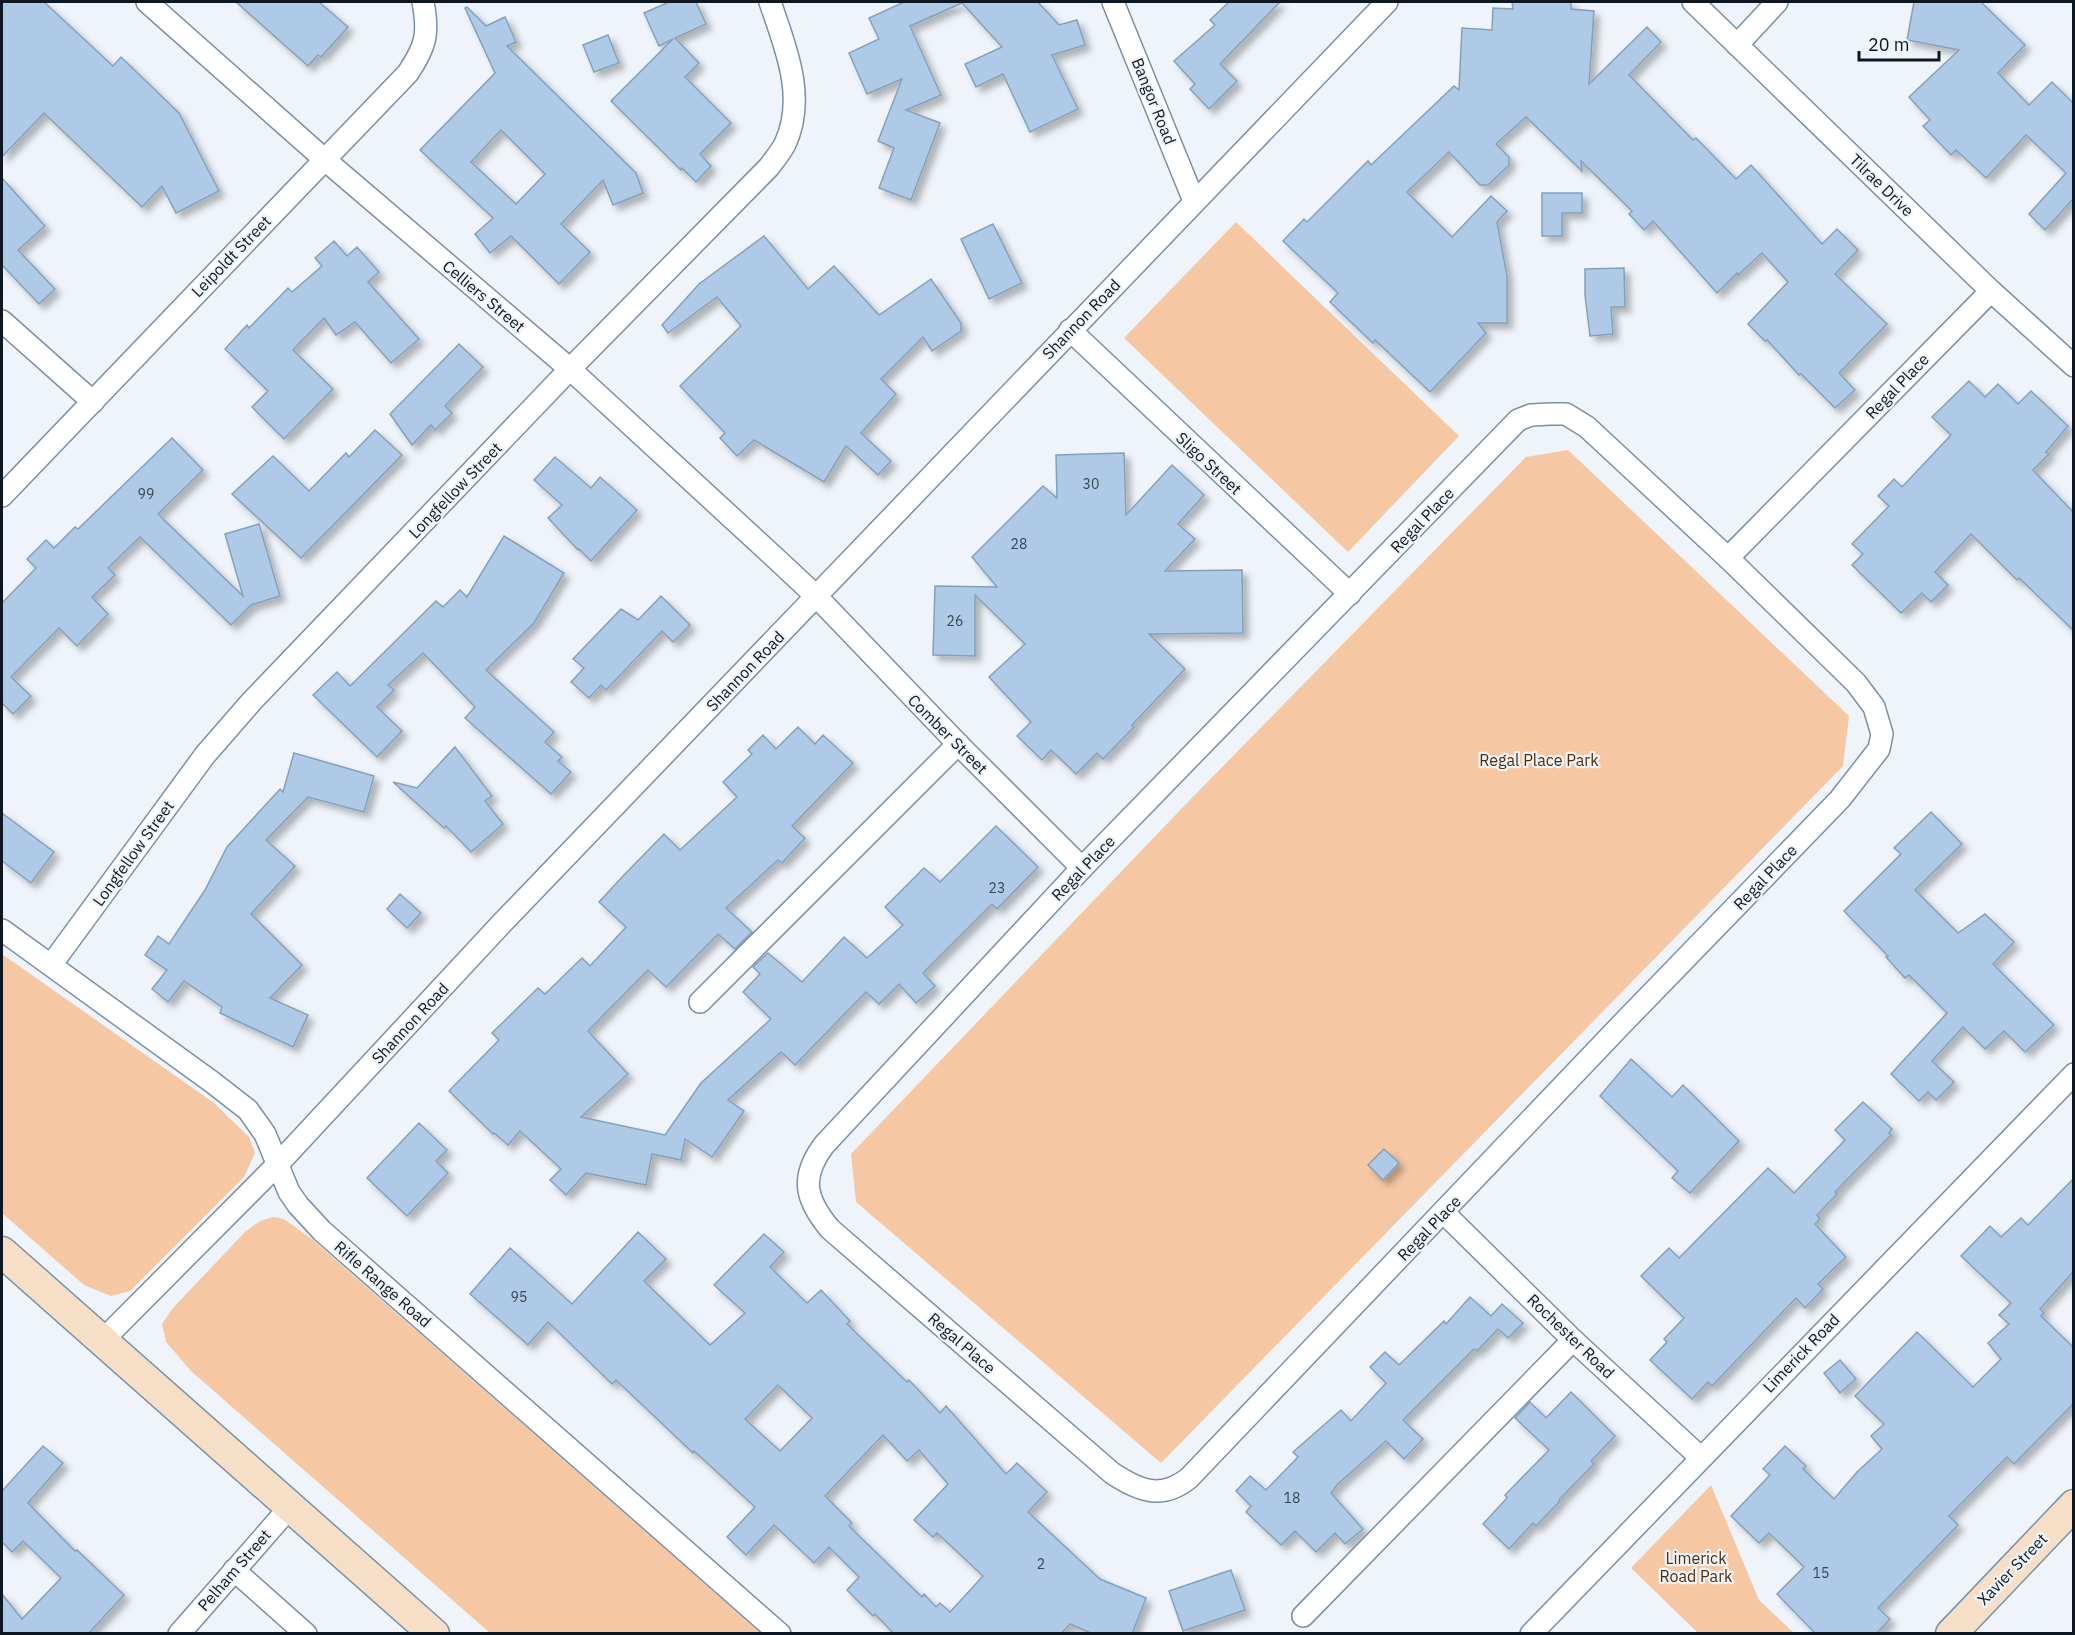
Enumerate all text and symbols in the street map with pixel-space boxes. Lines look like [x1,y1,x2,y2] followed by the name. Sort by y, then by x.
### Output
[1859,24,1938,62] scale bar
[1868,33,1910,56] text: 20 m
[1128,55,1180,147] street label: Bangor Road
[1846,149,1918,221] street label: Tilrae Drive
[187,211,275,301] street label: Leipoldt Street
[439,256,529,336] street label: Celliers Street
[1038,275,1124,363] street label: Shannon Road
[1861,349,1933,423] street label: Regal Place
[1172,428,1246,498] street label: Sligo Street
[404,438,506,542] street label: Longfellow Street
[1083,475,1099,493] house number: 30
[1386,483,1458,557] street label: Regal Place
[138,485,154,503] house number: 99
[1011,535,1027,553] house number: 28
[947,612,963,630] house number: 26
[702,627,788,715] street label: Shannon Road
[904,690,992,778] street label: Comber Street
[1479,750,1599,770] park label: Regal Place Park
[88,796,178,910] street label: Longfellow Street
[1047,831,1119,905] street label: Regal Place
[1729,840,1801,914] street label: Regal Place
[989,879,1005,897] house number: 23
[367,978,453,1068] street label: Shannon Road
[1393,1191,1465,1265] street label: Regal Place
[330,1237,436,1331] street label: Rifle Range Road
[511,1288,527,1306] house number: 95
[1523,1289,1619,1383] street label: Rochester Road
[924,1308,1000,1378] street label: Regal Place
[1758,1309,1844,1397] street label: Limerick Road
[1284,1489,1300,1507] house number: 18
[193,1525,275,1615] street label: Pelham Street
[1973,1529,2051,1609] street label: Xavier Street
[1660,1548,1733,1586] park label: Limerick Road Park
[1037,1555,1045,1573] house number: 2
[1813,1564,1829,1582] house number: 15

